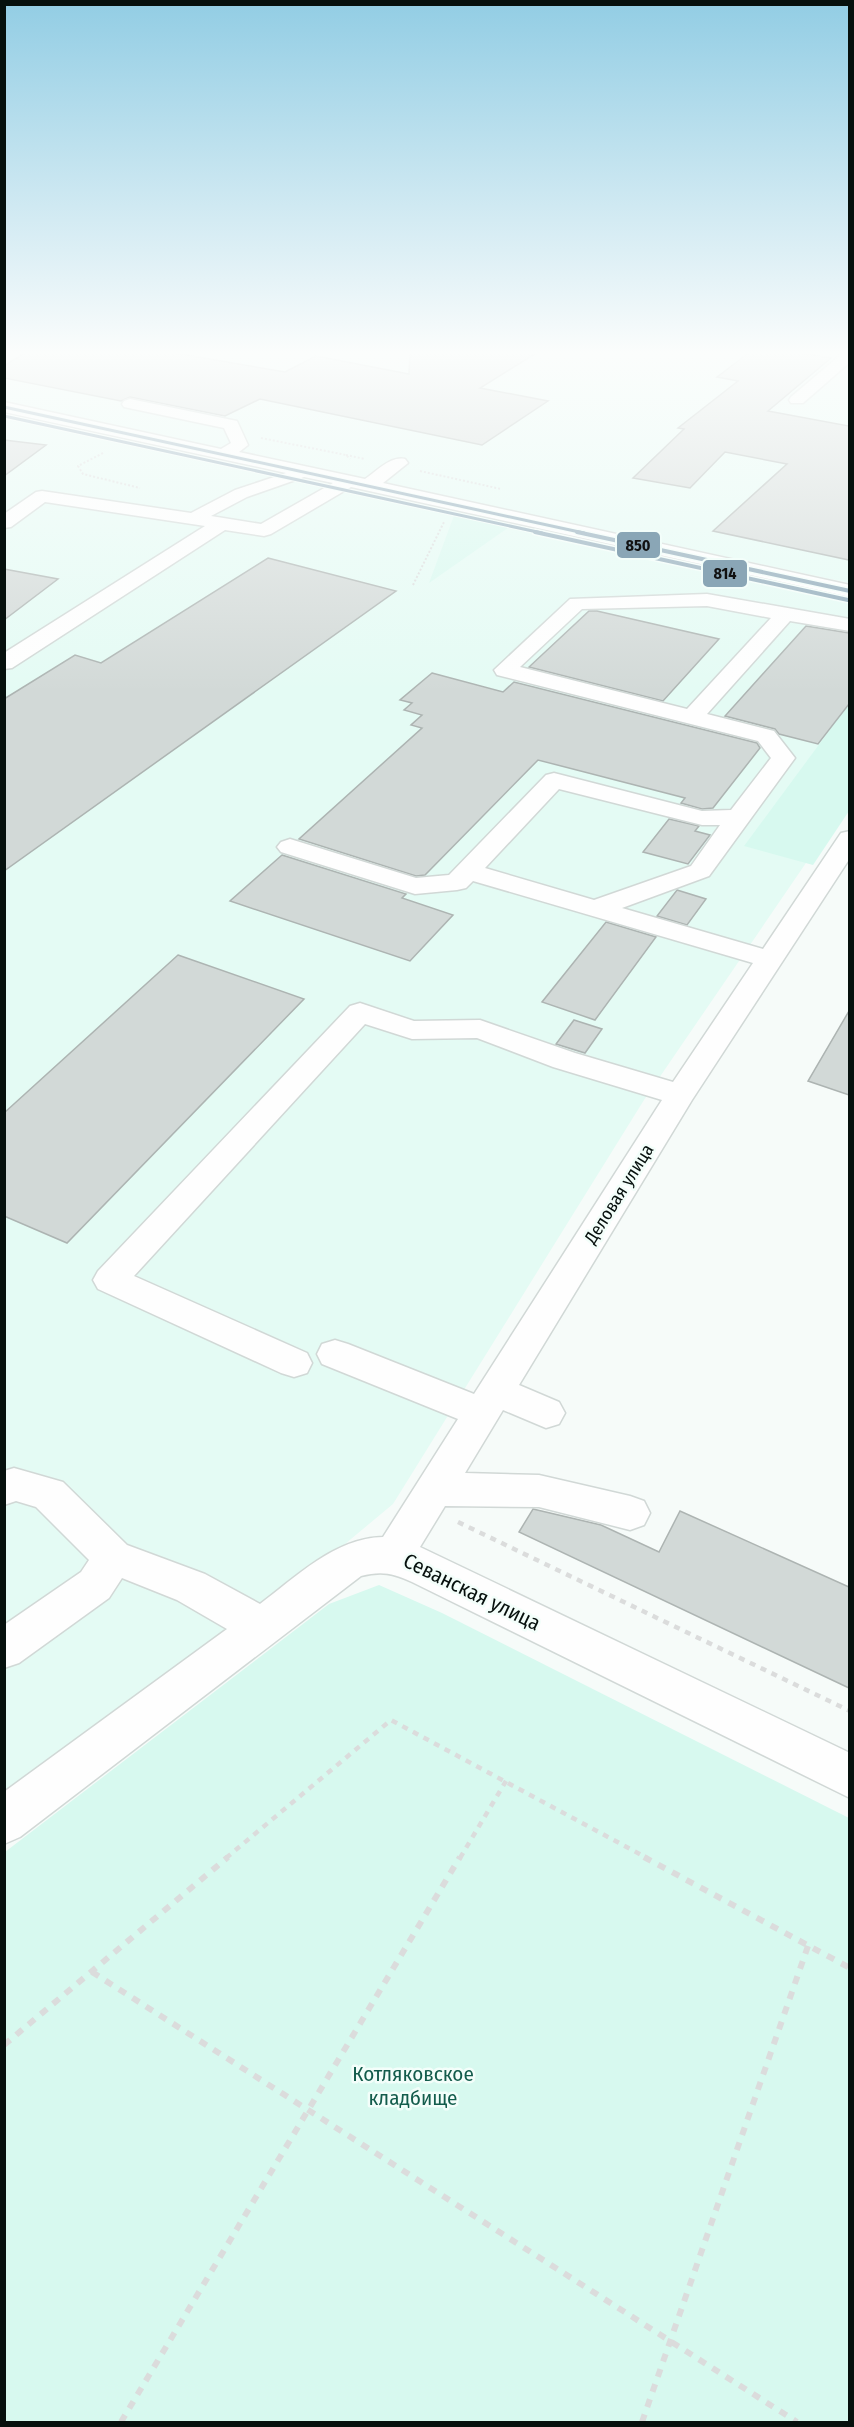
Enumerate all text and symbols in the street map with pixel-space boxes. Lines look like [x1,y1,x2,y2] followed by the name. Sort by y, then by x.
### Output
[616,531,661,559] line badge: 850
[625,536,651,555] text: 850
[702,559,748,588] line badge: 814
[713,564,737,583] text: 814
[579,1140,658,1249] street label: Деловая улица
[399,1548,545,1636] street label: Севанская улица
[352,2061,474,2111] park label: Котляковское кладбище

